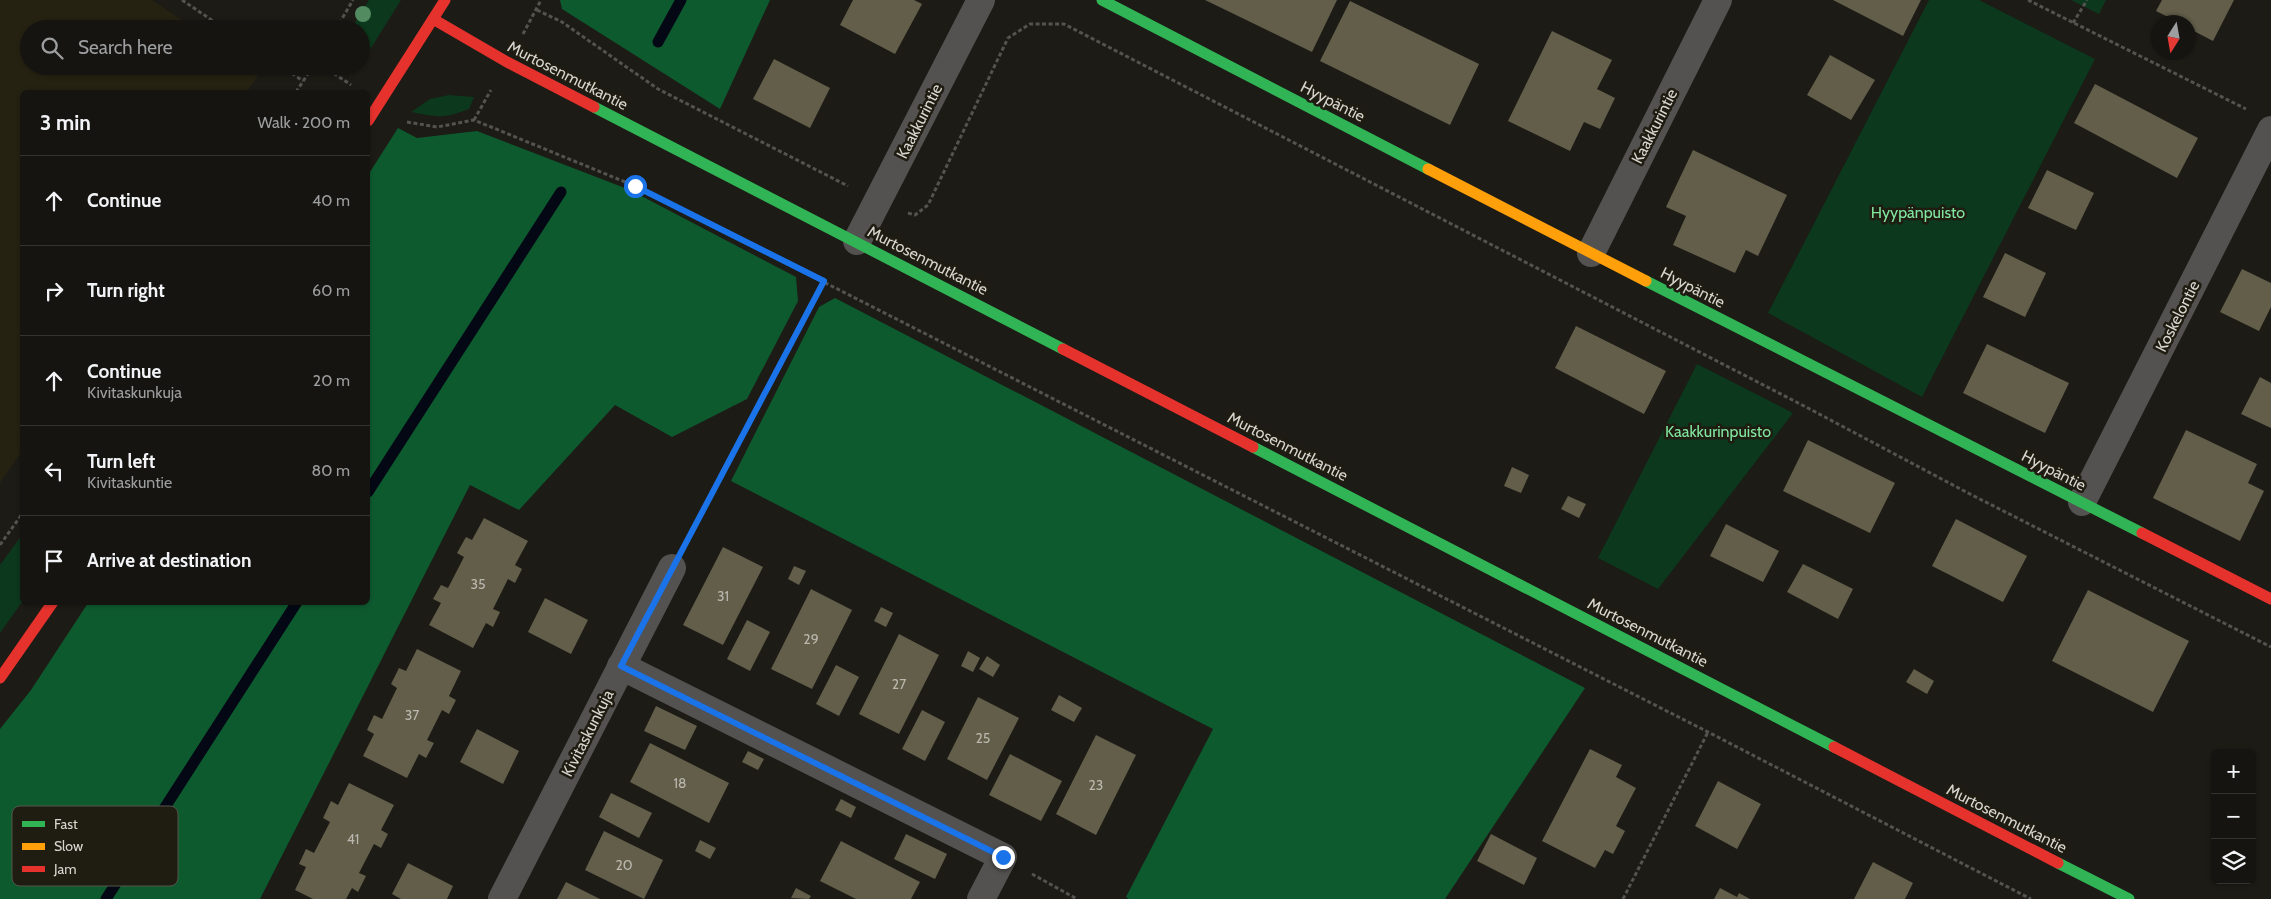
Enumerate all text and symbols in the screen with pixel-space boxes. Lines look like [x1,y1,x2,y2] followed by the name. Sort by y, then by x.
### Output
[2151,15,2196,60] north arrow
[20,20,370,75] search box
[38,34,66,62] icon: search
[78,36,172,59] text: Search here
[504,37,631,114] street label: Murtosenmutkantie
[1297,77,1368,126] street label: Hyypäntie
[893,81,946,162] street label: Kaakkurintie
[1628,86,1681,167] street label: Kaakkurintie
[40,110,91,135] text: 3 min
[258,113,350,132] text: Walk · 200 m
[624,175,647,198] route start
[40,187,68,215] icon: ahead
[87,189,161,212] text: Continue
[312,191,350,210] text: 40 m
[1871,203,1965,222] park label: Hyypänpuisto
[864,222,991,299] street label: Murtosenmutkantie
[1657,263,1728,312] street label: Hyypäntie
[40,277,68,305] icon: right
[2151,278,2203,355] street label: Koskelontie
[87,279,165,302] text: Turn right
[312,281,350,300] text: 60 m
[87,360,161,383] text: Continue
[40,367,68,395] icon: ahead
[313,371,350,390] text: 20 m
[87,383,182,402] text: Kivitaskunkuja
[1224,408,1351,485] street label: Murtosenmutkantie
[1665,422,1771,441] park label: Kaakkurinpuisto
[2018,446,2089,495] street label: Hyypäntie
[87,450,155,473] text: Turn left
[40,457,68,485] icon: left
[312,461,350,480] text: 80 m
[87,473,172,492] text: Kivitaskuntie
[40,547,68,575] icon: arrive
[87,549,251,572] text: Arrive at destination
[470,575,486,593] house number: 35
[717,587,729,605] house number: 31
[1584,594,1711,671] street label: Murtosenmutkantie
[803,630,819,648] house number: 29
[892,675,906,693] house number: 27
[557,686,618,780] street label: Kivitaskunkuja
[405,706,419,724] house number: 37
[976,729,990,747] house number: 25
[2211,749,2256,884] map controls
[2211,749,2256,794] button: +
[673,774,687,792] house number: 18
[1089,776,1103,794] house number: 23
[1943,780,2070,857] street label: Murtosenmutkantie
[2211,794,2256,839] button: −
[12,806,178,886] legend
[54,815,78,833] text: Fast
[347,830,359,848] house number: 41
[54,837,83,855] text: Slow
[2211,839,2256,884] button: layers
[992,846,1015,869] route end
[615,856,633,874] house number: 20
[53,860,76,878] text: Jam

